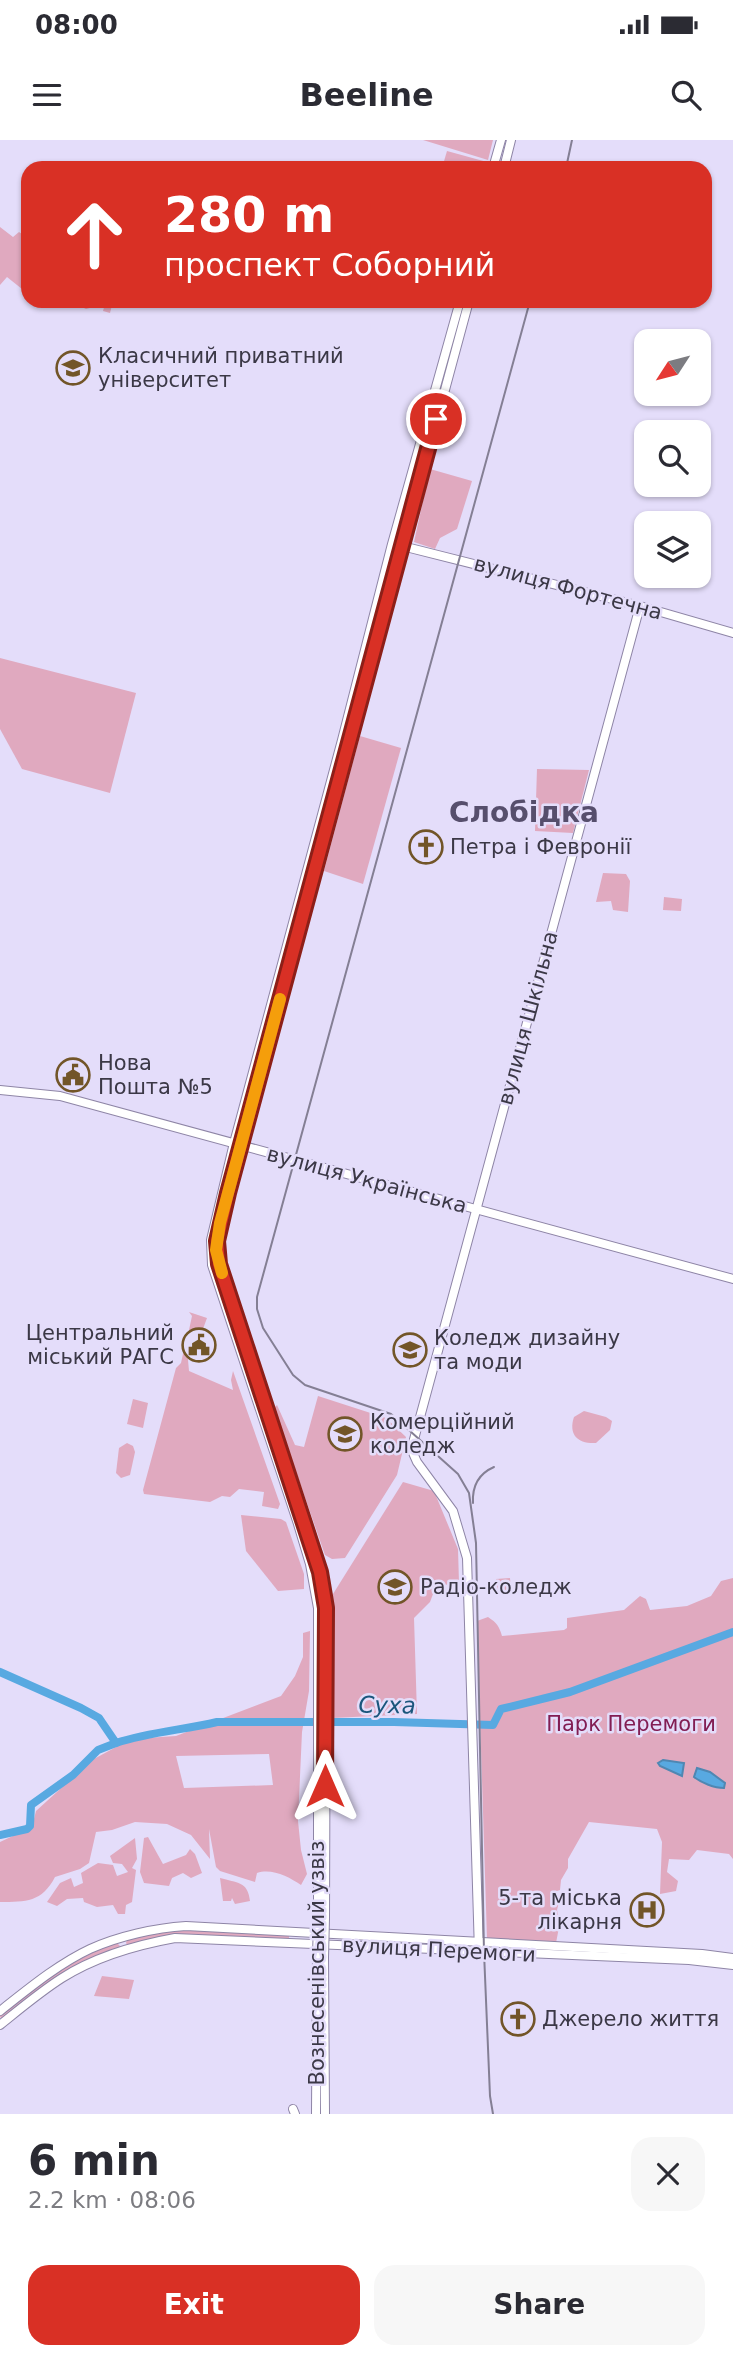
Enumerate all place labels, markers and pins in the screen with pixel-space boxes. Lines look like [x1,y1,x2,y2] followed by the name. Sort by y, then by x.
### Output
[98,344,344,392] place label: Класичний приватний університет
[54,349,92,387] school or university icon: Класичний приватний університет
[406,389,466,449] pin
[407,828,445,866] church icon: Петра і Февронії
[450,835,631,859] place label: Петра і Февронії
[98,1051,213,1099] place label: Нова Пошта №5
[54,1056,92,1094] public building icon: Нова Пошта №5
[26,1321,174,1369] place label: Центральний міський РАГС
[180,1326,218,1364] public building icon: Центральний міський РАГС
[434,1326,620,1374] place label: Коледж дизайну та моди
[391,1331,429,1369] school or university icon: Коледж дизайну та моди
[370,1410,515,1458] place label: Комерційний коледж
[326,1415,364,1453] school or university icon: Комерційний коледж
[376,1568,414,1606] school or university icon: Радіо-коледж
[420,1575,572,1599] place label: Радіо-коледж
[498,1886,622,1934] place label: 5-та міська лікарня
[628,1891,666,1929] hospital icon: 5-та міська лікарня
[499,2000,537,2038] church icon: Джерело життя
[542,2007,719,2031] place label: Джерело життя

